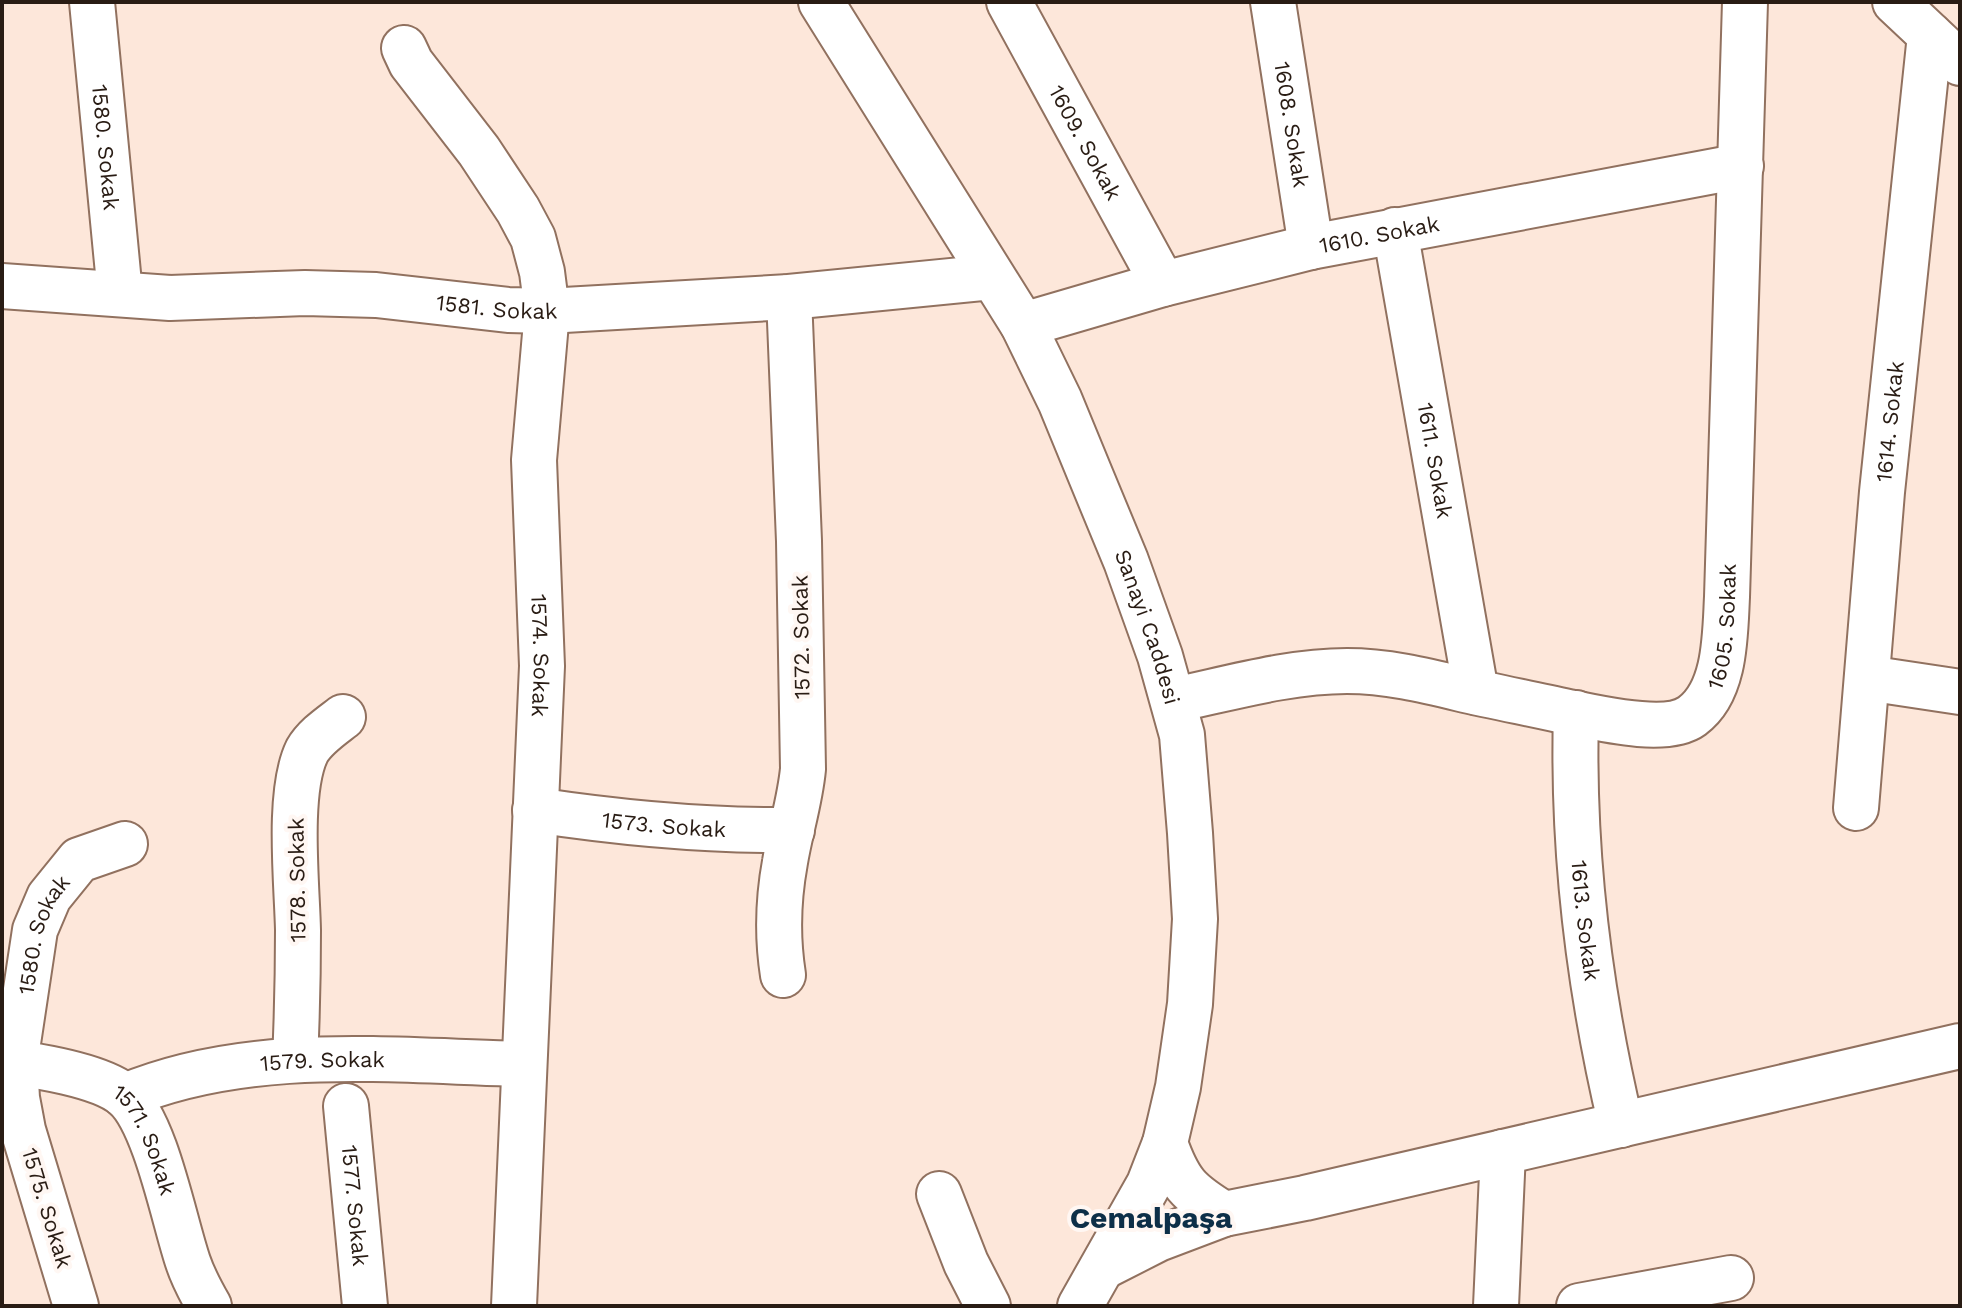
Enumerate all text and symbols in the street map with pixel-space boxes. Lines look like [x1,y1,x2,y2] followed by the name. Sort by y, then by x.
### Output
[1270,60,1314,189] street label: 1608. Sokak
[1044,81,1127,204] street label: 1609. Sokak
[87,83,124,211] street label: 1580. Sokak
[1317,211,1441,258] street label: 1610. Sokak
[435,289,558,324] street label: 1581. Sokak
[1871,360,1908,483] street label: 1614. Sokak
[1413,401,1458,520] street label: 1611. Sokak
[1110,546,1185,707] street label: Sanayi Caddesi
[1702,563,1741,693] street label: 1605. Sokak
[787,575,815,699] street label: 1572. Sokak
[527,593,555,718] street label: 1574. Sokak
[601,807,727,842] street label: 1573. Sokak
[283,817,311,943] street label: 1578. Sokak
[1567,859,1605,983] street label: 1613. Sokak
[13,870,75,996] street label: 1580. Sokak
[259,1046,385,1076] street label: 1579. Sokak
[109,1079,181,1198] street label: 1571. Sokak
[337,1144,374,1267] street label: 1577. Sokak
[17,1145,77,1271] street label: 1575. Sokak
[1070,1200,1233,1235] district label: Cemalpaşa

